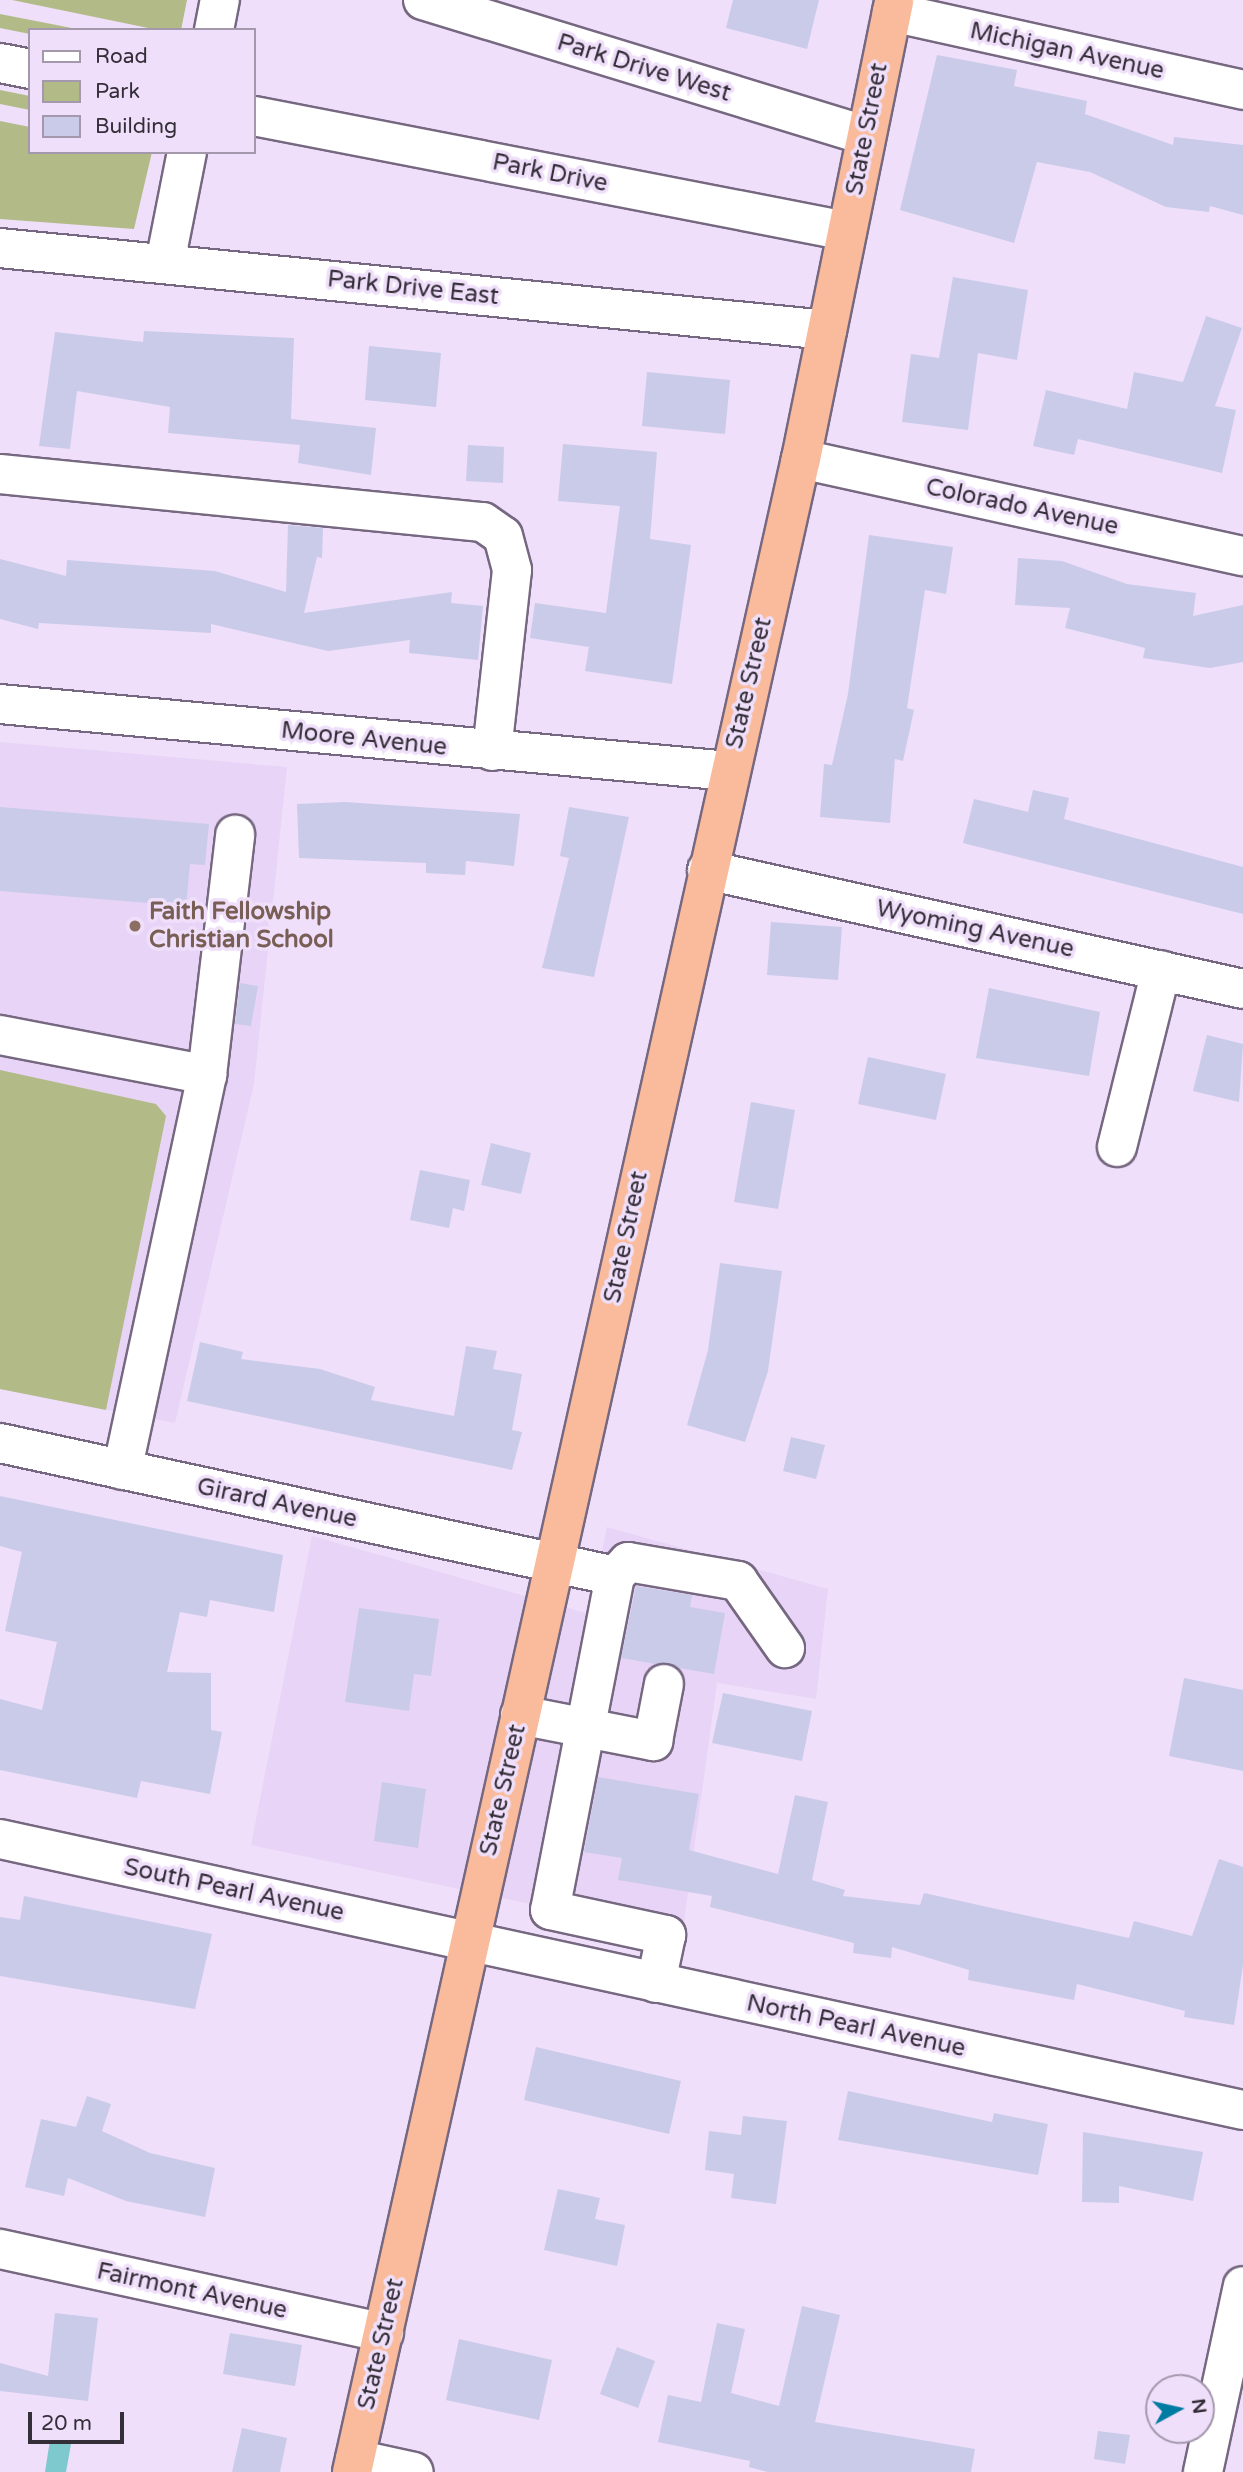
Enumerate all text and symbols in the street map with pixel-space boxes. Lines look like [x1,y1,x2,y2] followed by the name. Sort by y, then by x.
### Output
[967,16,1167,86] street label: Michigan Avenue
[28,28,256,154] legend
[554,28,734,108] street label: Park Drive West
[95,44,148,69] text: Road
[840,60,894,198] street label: State Street
[95,79,140,104] text: Park
[95,114,177,139] text: Building
[490,148,610,198] street label: Park Drive
[326,265,500,311] street label: Park Drive East
[923,473,1121,541] street label: Colorado Avenue
[720,614,778,752] street label: State Street
[280,716,448,762] street label: Moore Avenue
[874,894,1076,964] street label: Wyoming Avenue
[149,898,334,954] place label: Faith Fellowship Christian School
[127,918,143,934] marker: Faith Fellowship Christian School
[598,1168,654,1306] street label: State Street
[194,1472,360,1534] street label: Girard Avenue
[474,1721,532,1859] street label: State Street
[121,1853,347,1927] street label: South Pearl Avenue
[744,1989,968,2063] street label: North Pearl Avenue
[94,2257,290,2325] street label: Fairmont Avenue
[352,2275,410,2413] street label: State Street
[1145,2374,1215,2444] north arrow
[1187,2397,1211,2415] text: N
[32,2398,128,2442] scale bar
[41,2411,92,2436] text: 20 m

